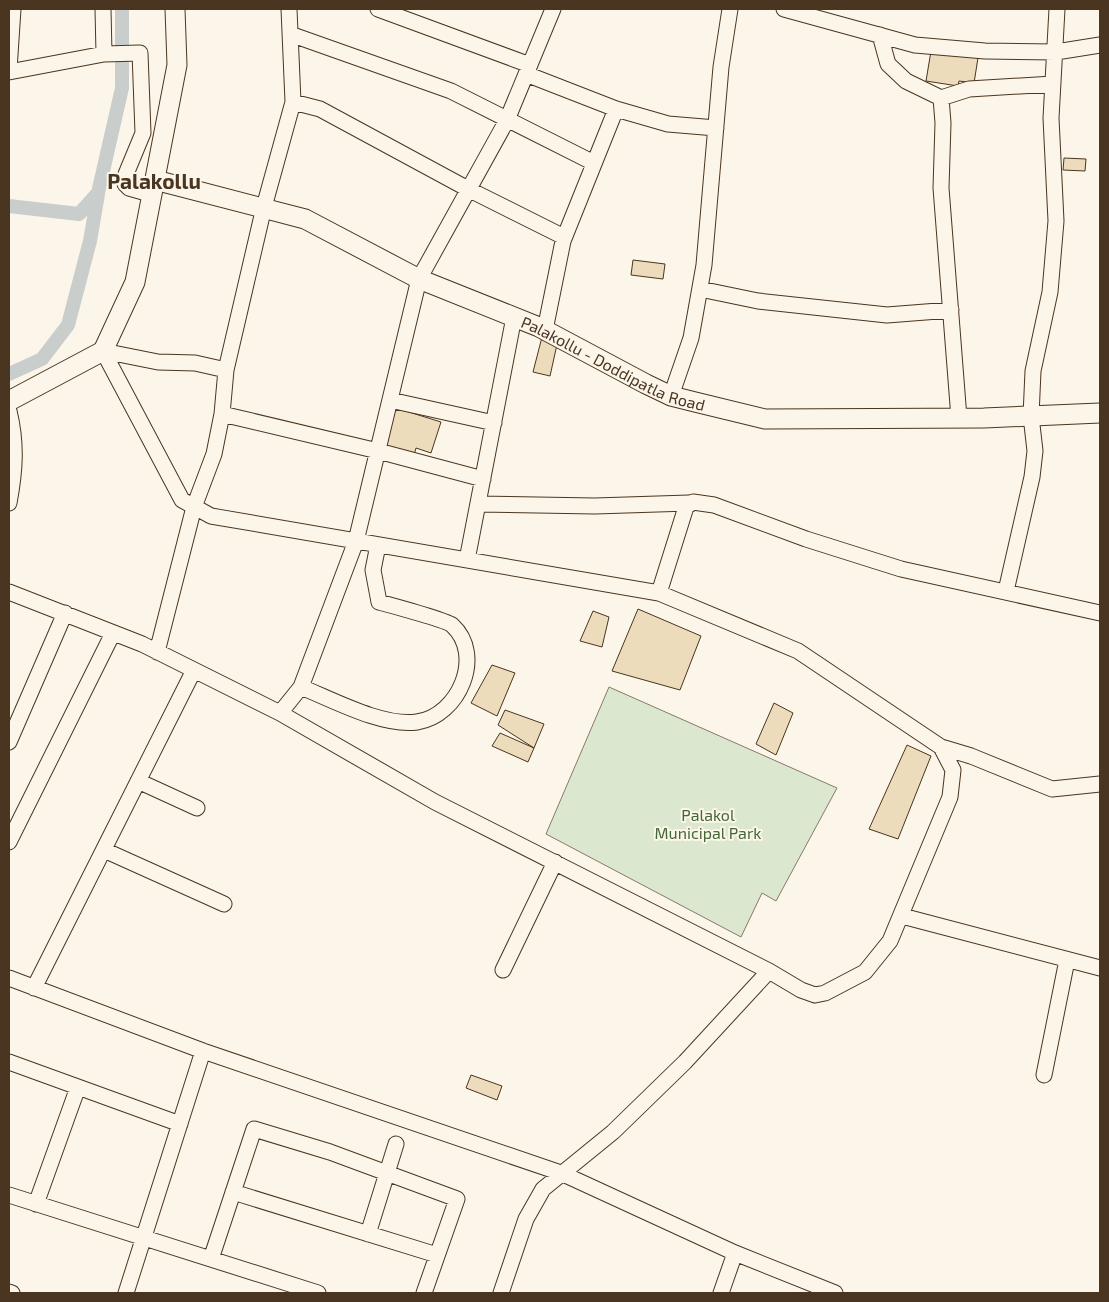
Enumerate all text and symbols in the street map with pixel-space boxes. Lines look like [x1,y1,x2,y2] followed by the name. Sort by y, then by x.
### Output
[107,168,201,193] district label: Palakollu
[519,311,707,414] street label: Palakollu - Doddipatla Road
[655,805,761,842] park label: Palakol Municipal Park

